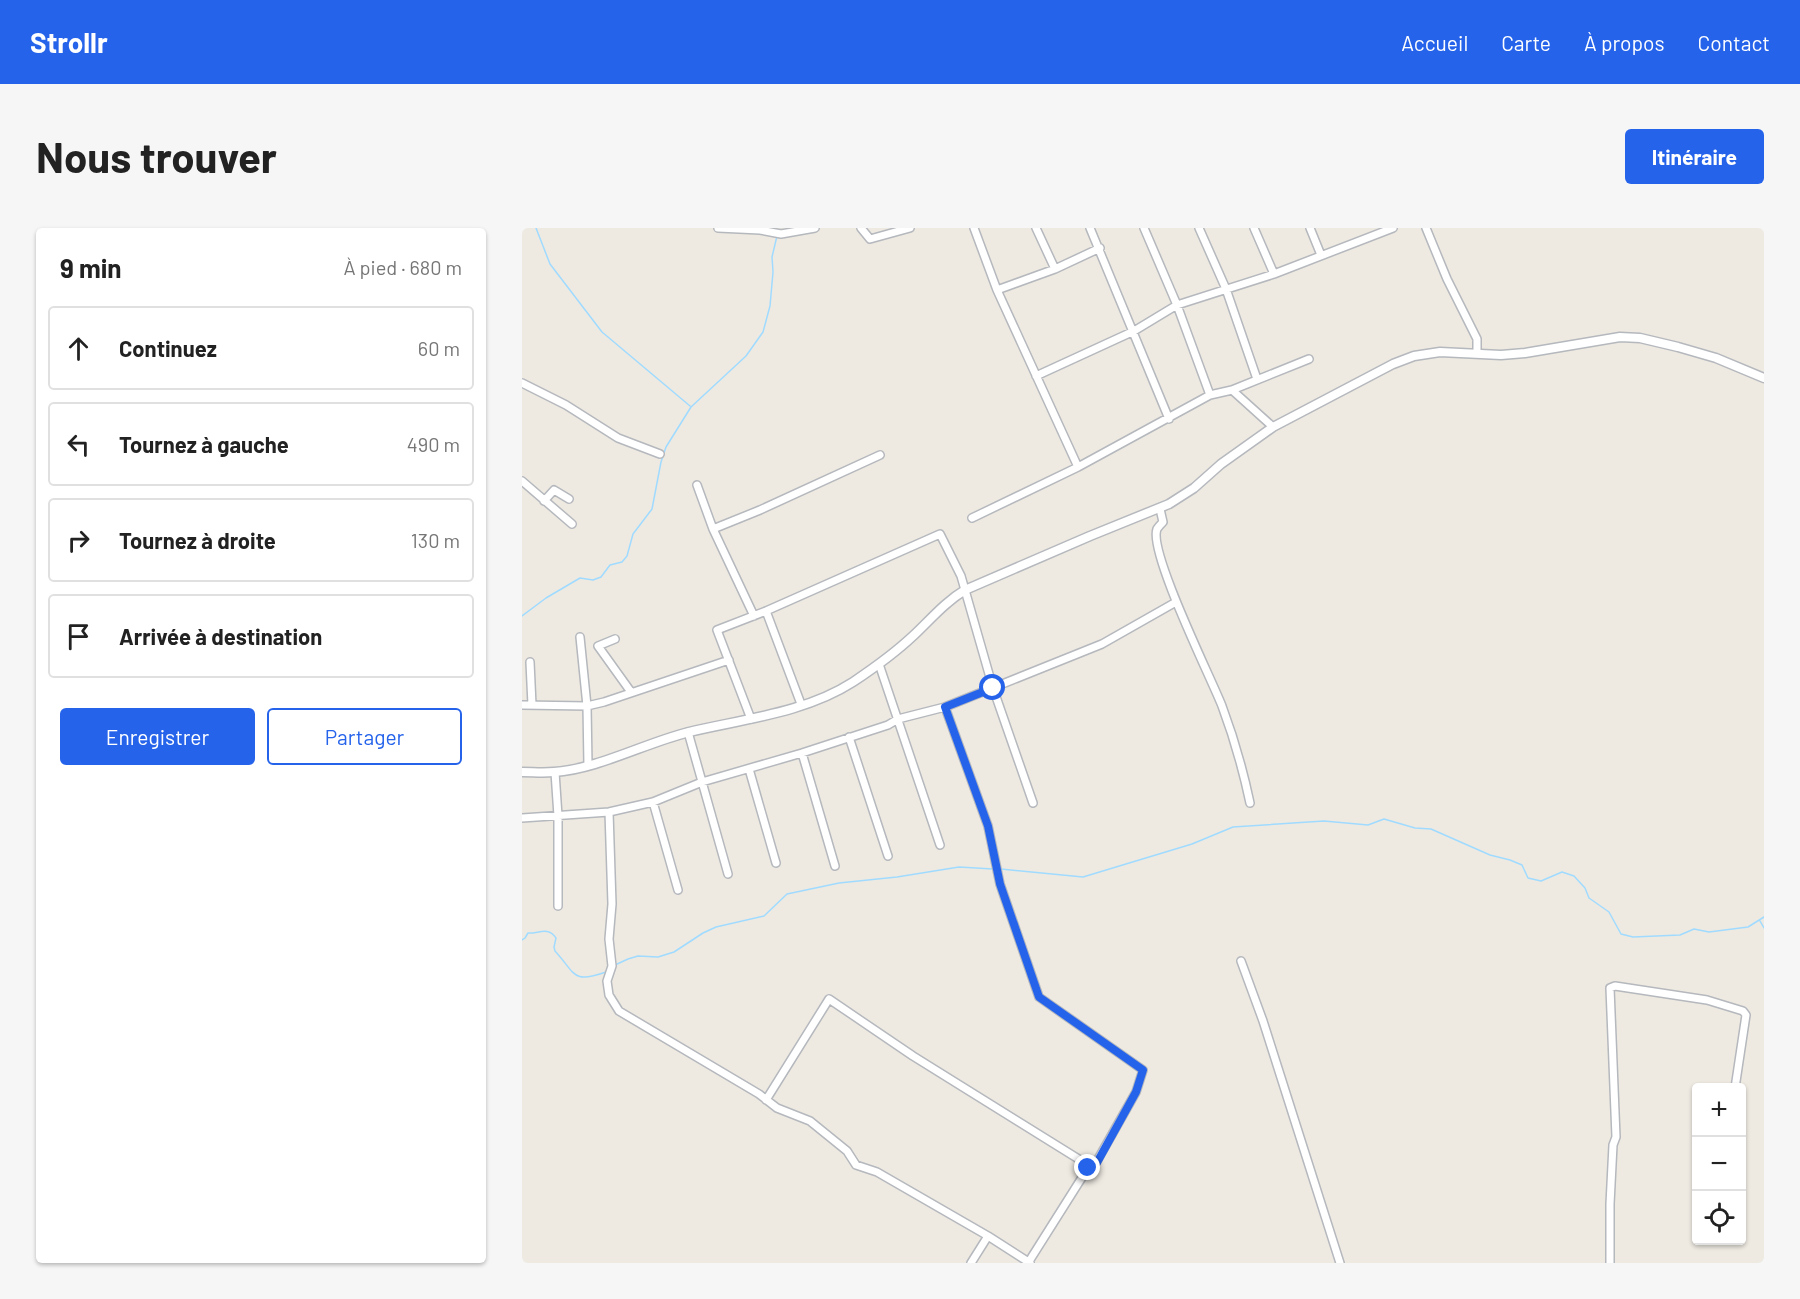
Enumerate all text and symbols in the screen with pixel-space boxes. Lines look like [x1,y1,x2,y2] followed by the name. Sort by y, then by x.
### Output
[30,25,108,59] text: Strollr
[1401,30,1468,55] text: Accueil
[1501,30,1551,55] text: Carte
[1584,30,1665,55] text: À propos
[1698,30,1770,55] text: Contact
[1625,129,1764,184] button: Itinéraire
[36,131,277,181] text: Nous trouver
[60,252,122,283] text: 9 min
[343,255,462,279] text: À pied · 680 m
[62,332,95,365] icon: ahead
[119,335,217,361] text: Continuez
[418,336,460,360] text: 60 m
[62,428,95,461] icon: left
[119,431,289,457] text: Tournez à gauche
[407,432,460,456] text: 490 m
[62,524,95,557] icon: right
[119,527,276,553] text: Tournez à droite
[411,528,460,552] text: 130 m
[62,620,95,653] icon: arrive
[119,623,322,649] text: Arrivée à destination
[979,674,1005,700] route start
[60,708,255,765] button: Enregistrer
[267,708,462,765] button: Partager
[1692,1083,1746,1245] map controls
[1692,1083,1746,1137] button: +
[1692,1137,1746,1191] button: −
[1074,1154,1100,1180] route end
[1692,1191,1746,1245] button: locate

